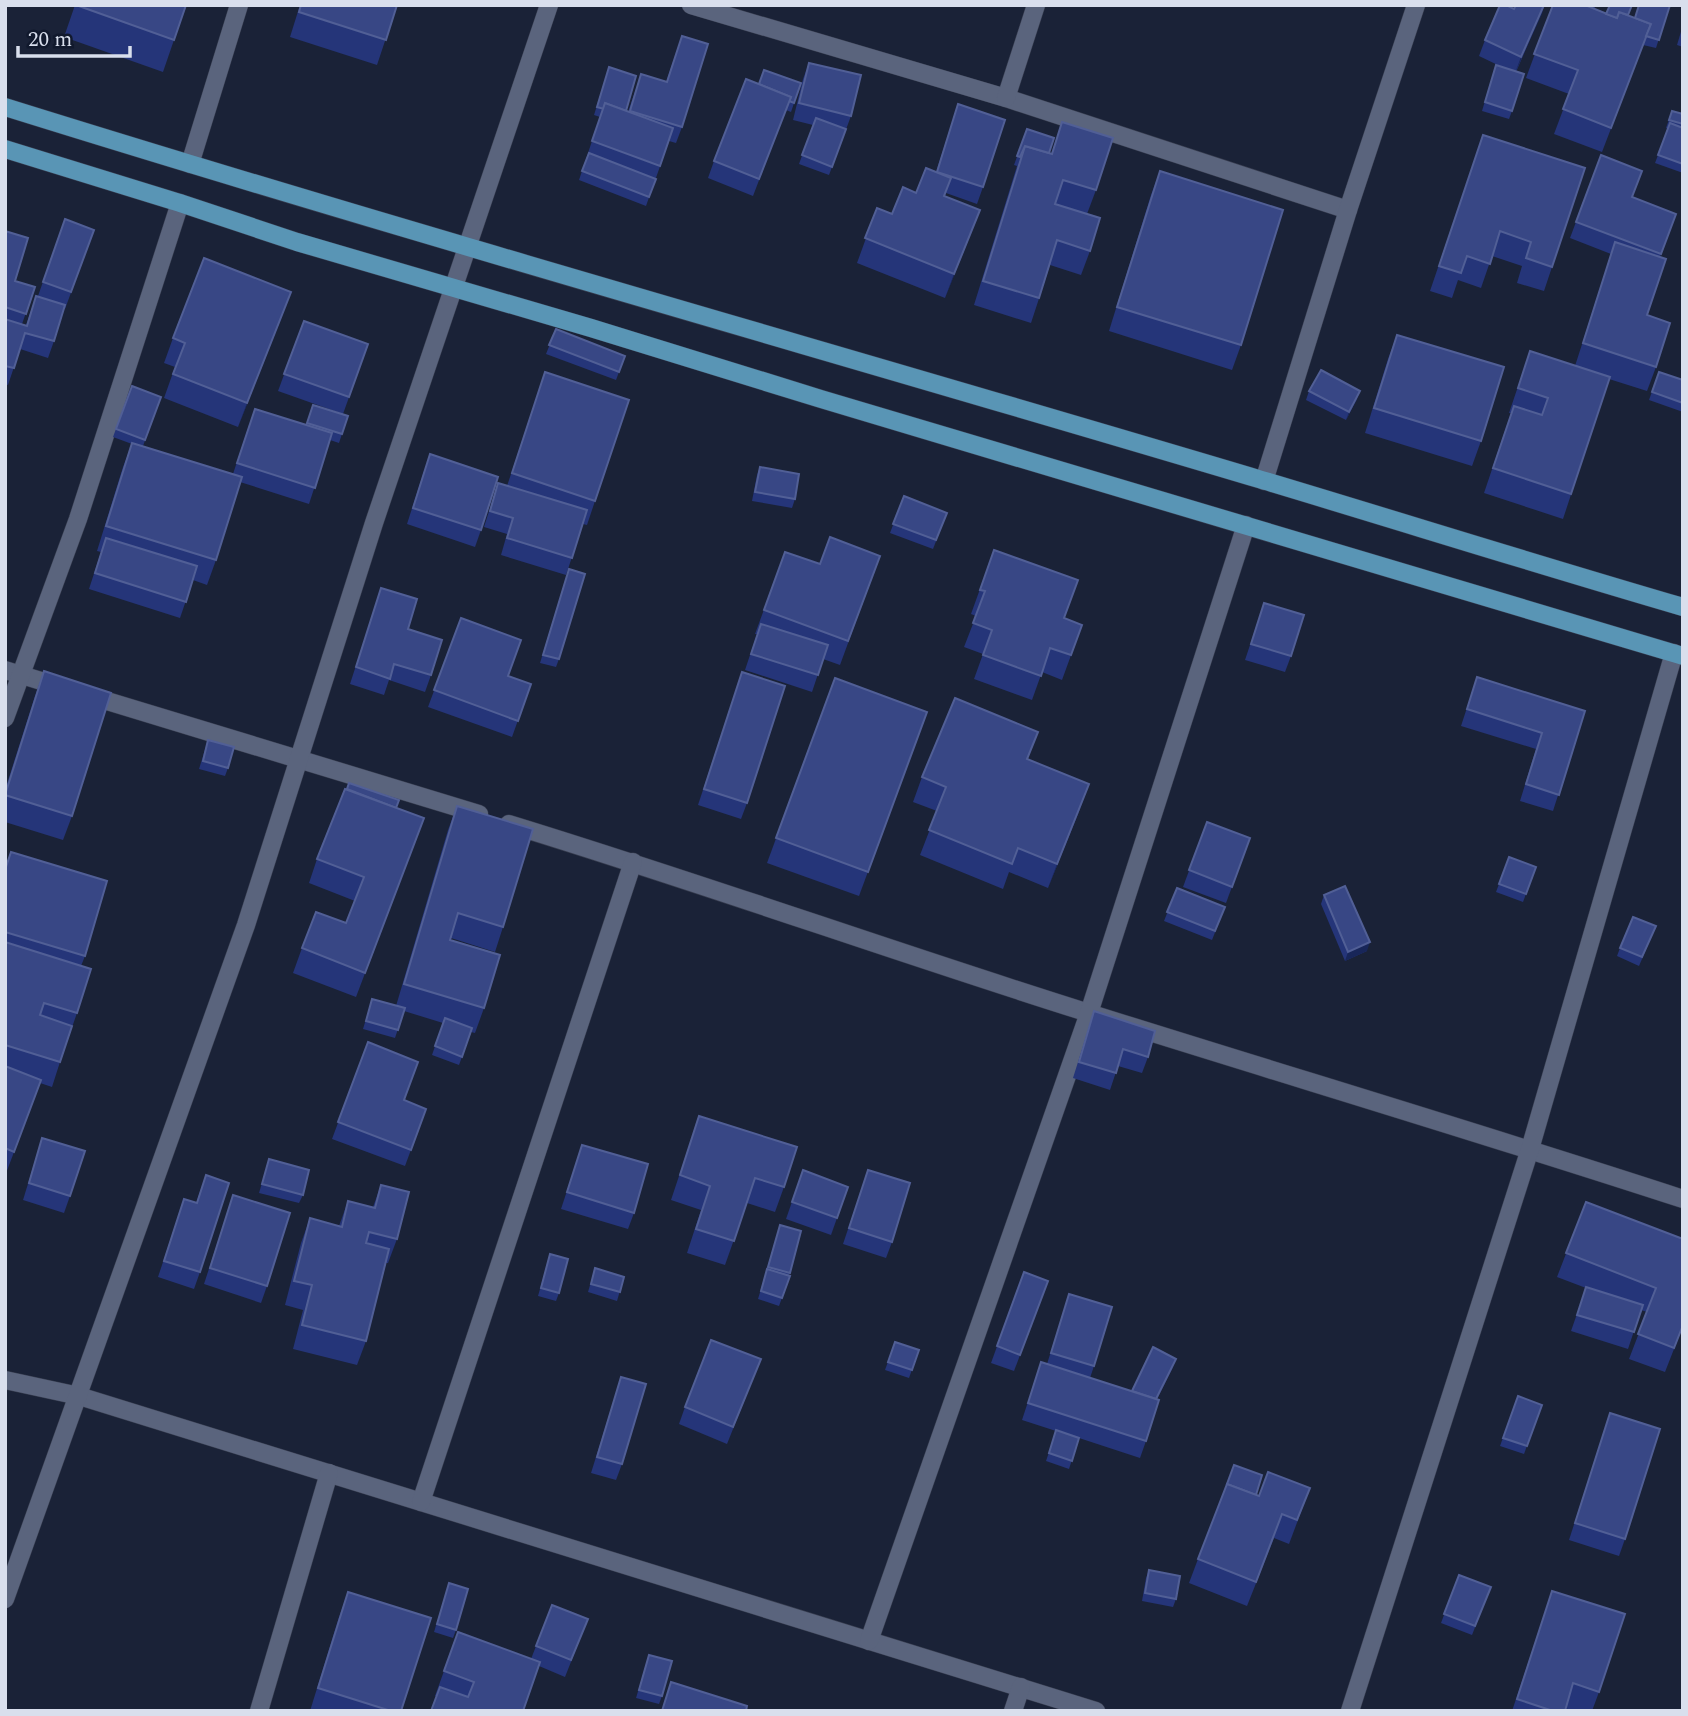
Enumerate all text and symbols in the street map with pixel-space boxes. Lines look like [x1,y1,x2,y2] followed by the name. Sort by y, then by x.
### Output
[18,14,130,58] scale bar
[28,24,72,56] text: 20 m

